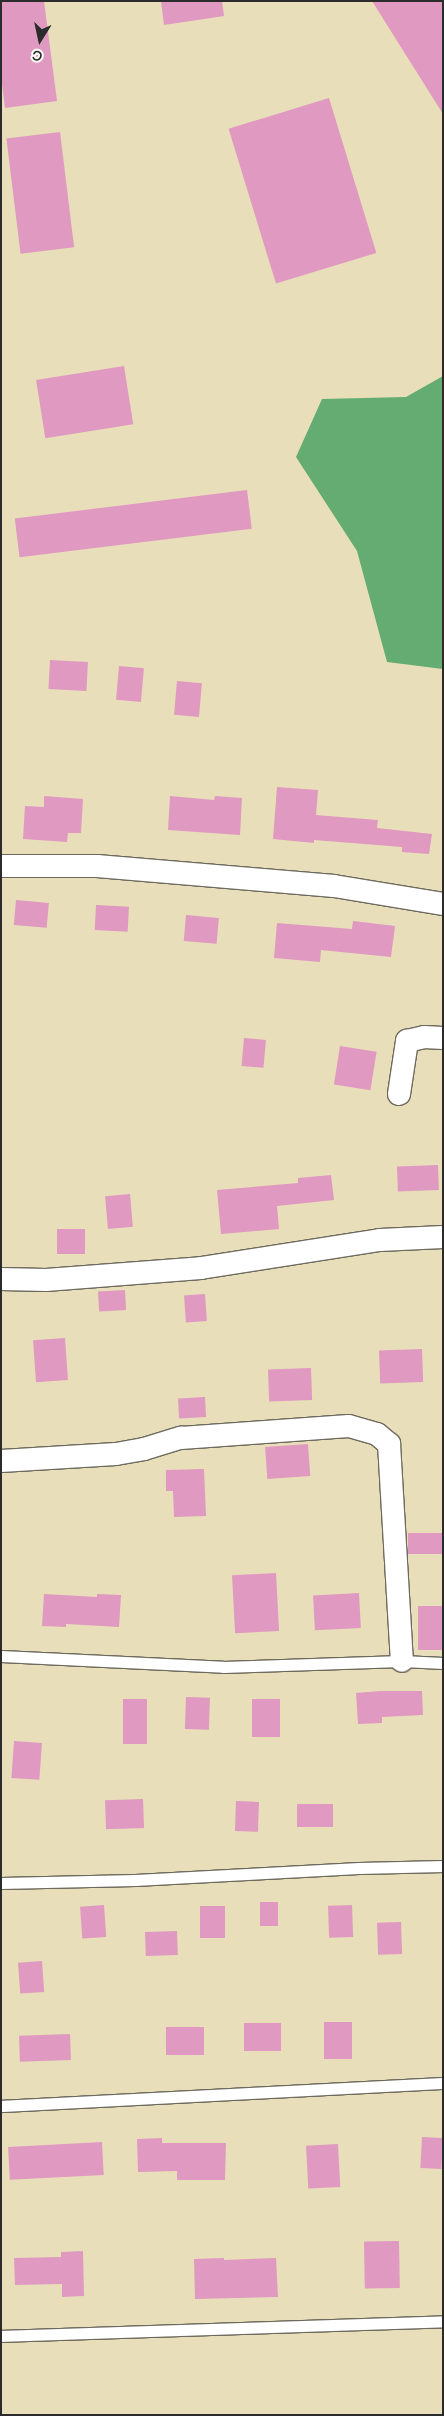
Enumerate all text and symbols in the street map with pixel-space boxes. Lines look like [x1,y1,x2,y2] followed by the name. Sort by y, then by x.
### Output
[15,15,65,65] north arrow
[31,46,44,64] text: С

